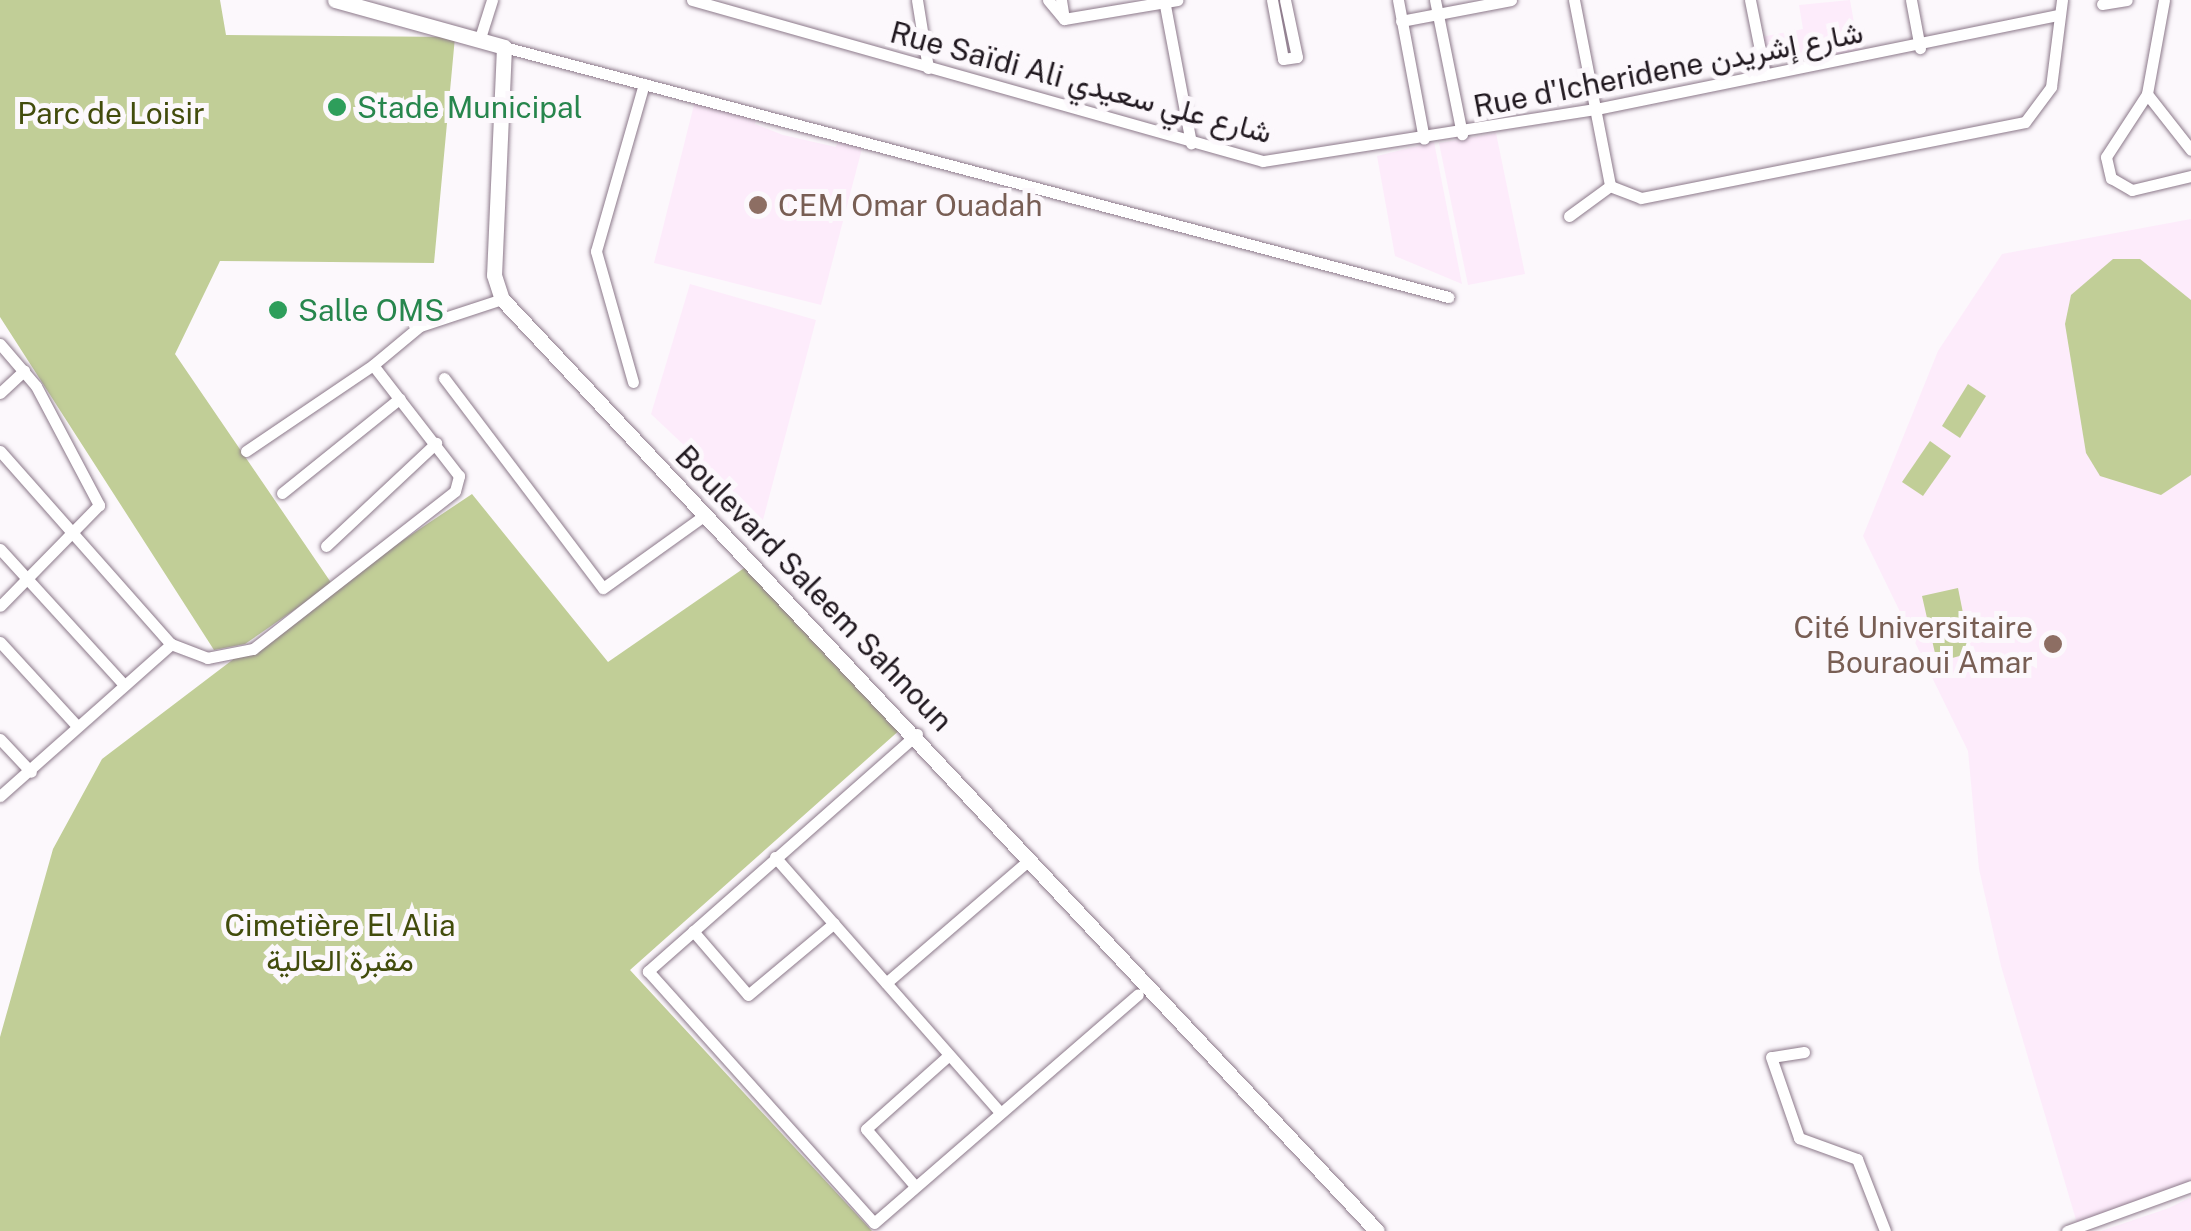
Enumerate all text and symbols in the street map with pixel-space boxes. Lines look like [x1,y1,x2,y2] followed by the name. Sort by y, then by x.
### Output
[1470,13,1866,125] street label: Rue d'Icheridene شارع إشريدن
[886,14,1276,150] street label: Rue Saïdi Ali شارع علي سعيدي
[357,89,583,125] place label: Stade Municipal
[17,95,205,131] park label: Parc de Loisir
[326,96,348,118] marker: Stade Municipal
[778,187,1042,223] place label: CEM Omar Ouadah
[747,194,769,216] marker: CEM Omar Ouadah
[298,292,445,328] place label: Salle OMS
[267,299,289,321] marker: Salle OMS
[668,438,960,738] street label: Boulevard Saleem Sahnoun
[1793,609,2033,680] place label: Cité Universitaire Bouraoui Amar
[2042,633,2064,655] marker: Cité Universitaire Bouraoui Amar
[224,907,456,978] park label: Cimetière El Alia مقبرة العالية

